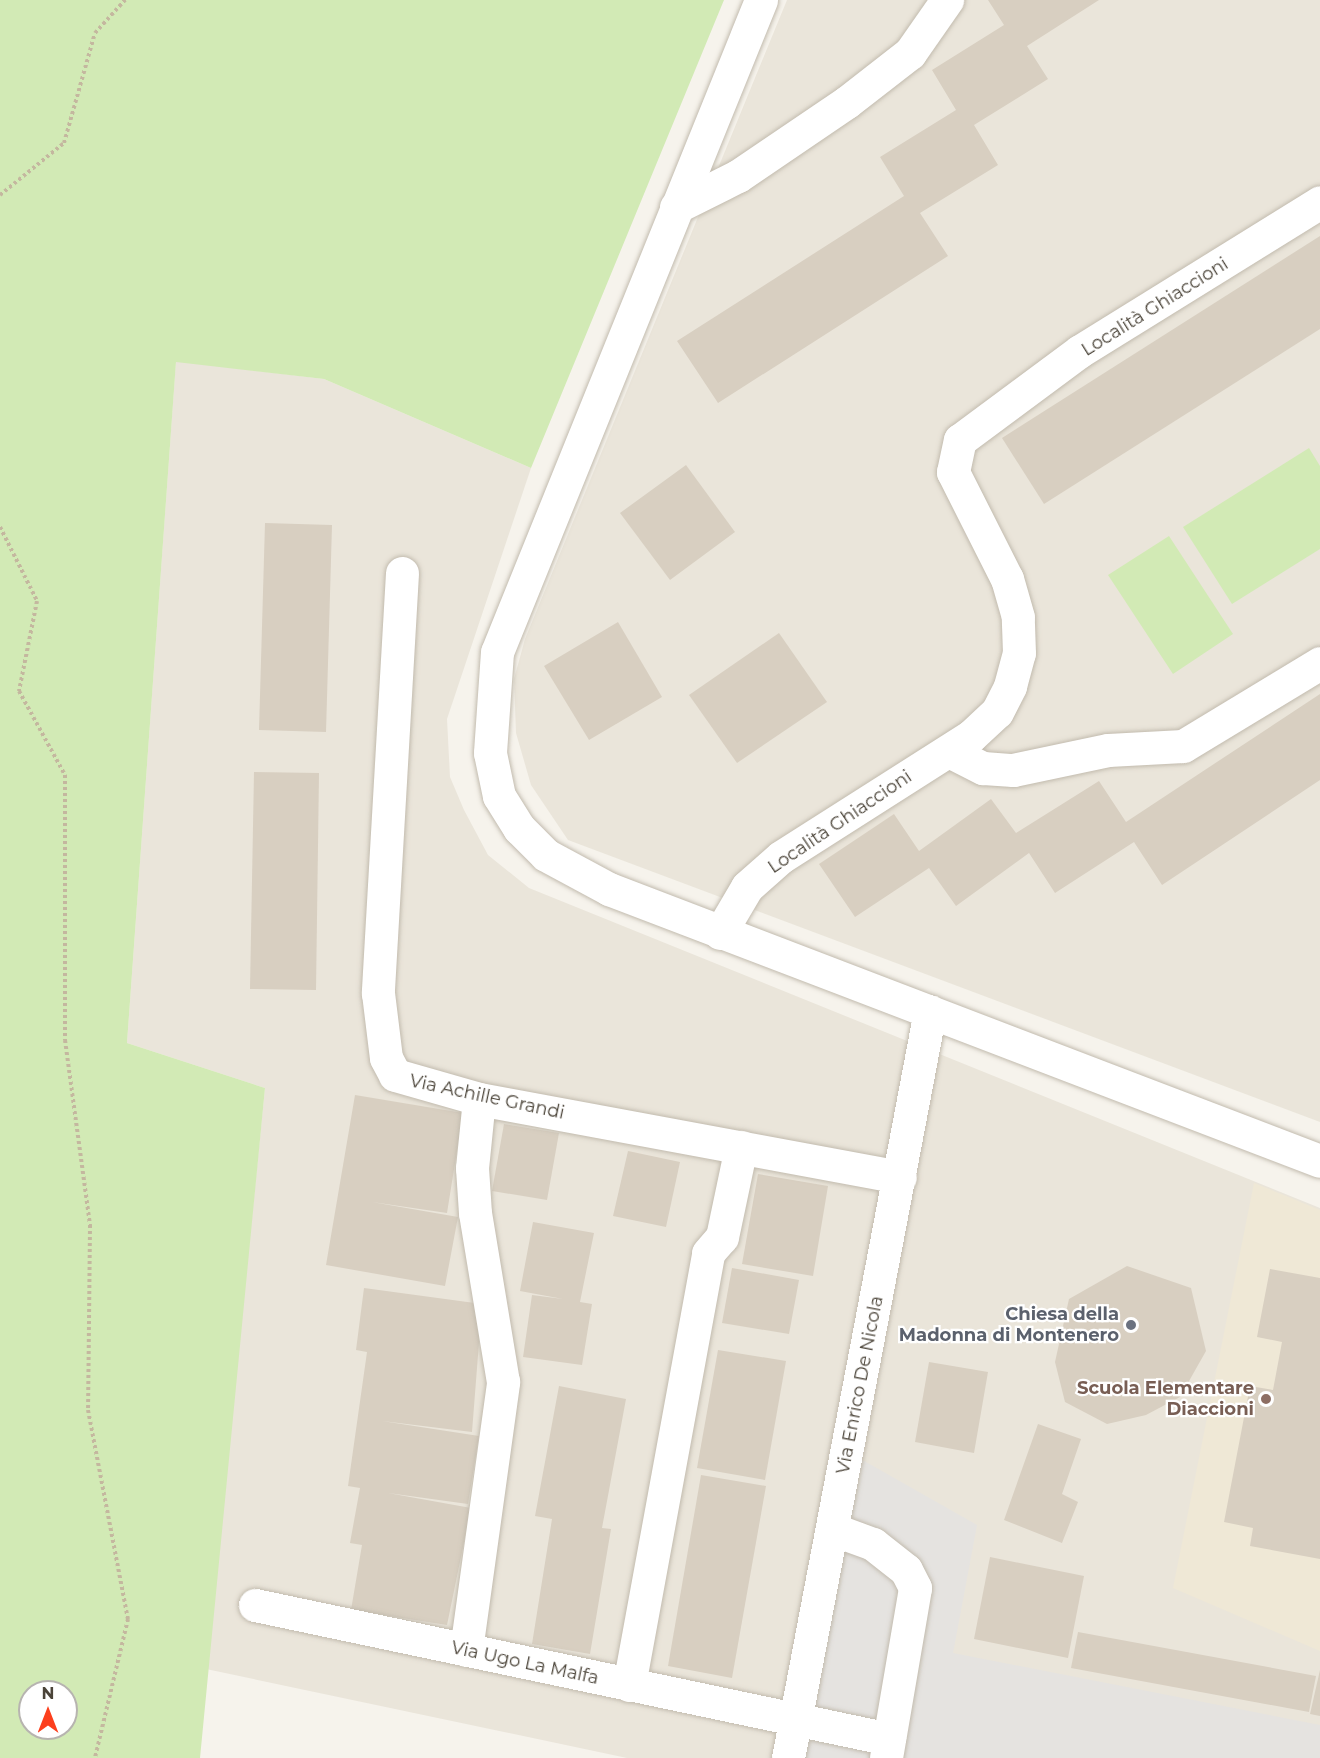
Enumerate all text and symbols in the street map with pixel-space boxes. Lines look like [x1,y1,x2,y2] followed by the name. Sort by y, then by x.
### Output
[1078,253,1232,361] street label: Località Ghiaccioni
[764,766,916,878] street label: Località Ghiaccioni
[408,1070,566,1124] street label: Via Achille Grandi
[832,1294,888,1476] street label: Via Enrico De Nicola
[899,1304,1119,1346] place label: Chiesa della Madonna di Montenero
[1124,1318,1138,1332] marker: Chiesa della Madonna di Montenero
[1077,1378,1254,1420] place label: Scuola Elementare Diaccioni
[1259,1392,1273,1406] marker: Scuola Elementare Diaccioni
[449,1637,601,1689] street label: Via Ugo La Malfa
[18,1680,78,1740] north arrow
[42,1684,54,1703] text: N

